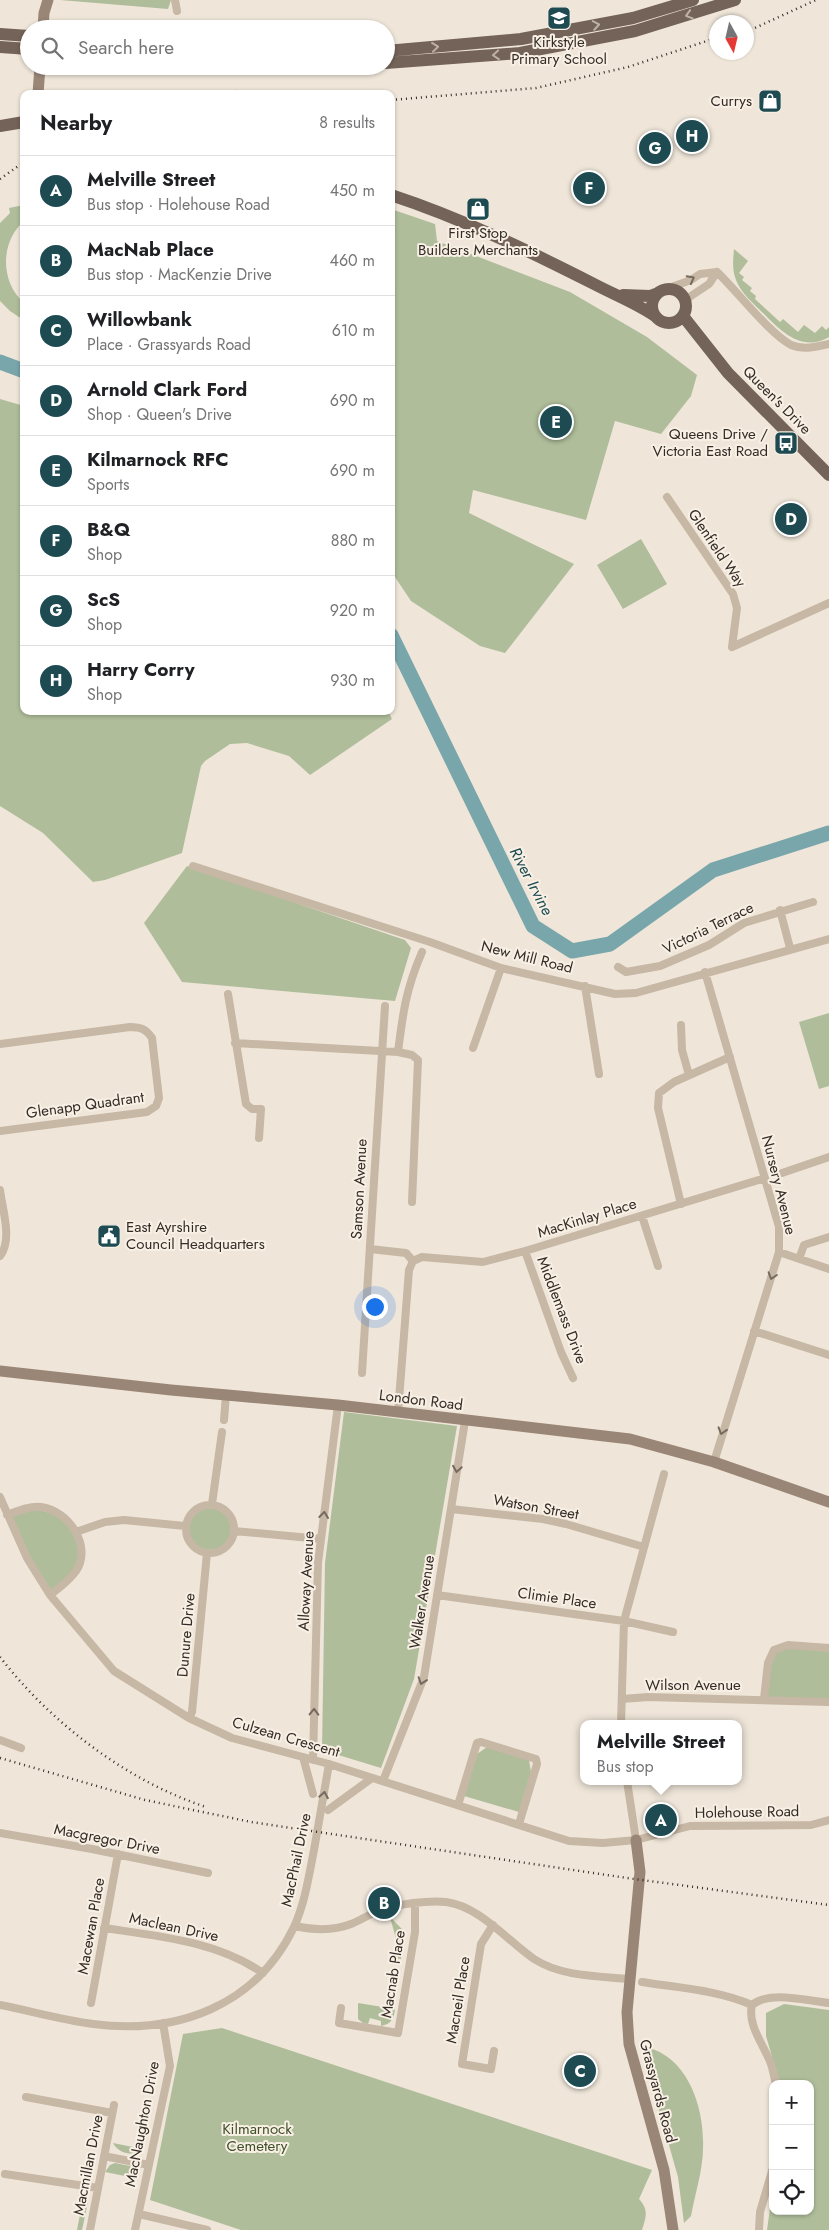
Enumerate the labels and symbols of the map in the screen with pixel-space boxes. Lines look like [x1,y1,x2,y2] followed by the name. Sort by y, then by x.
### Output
[546,5,572,31] school or university icon: Kirkstyle Primary School
[685,9,693,19] one-way arrow
[709,15,754,60] north arrow
[591,21,600,31] one-way arrow
[511,31,607,70] place label: Kirkstyle Primary School
[431,42,439,53] one-way arrow
[492,50,500,61] one-way arrow
[757,88,783,114] shop icon: Currys
[710,90,752,112] place label: Currys
[676,117,708,155] pin: H
[639,129,671,167] pin: G
[573,169,605,207] pin: F
[465,196,491,222] shop icon: First Stop Builders Merchants
[418,222,538,261] place label: First Stop Builders Merchants
[685,275,694,285] one-way arrow
[738,361,817,440] street label: Queen's Drive
[540,403,572,441] pin: E
[653,423,768,462] place label: Queens Drive / Victoria East Road
[773,430,799,456] bus stop icon: Queens Drive / Victoria East Road
[775,500,807,538] pin: D
[683,504,752,592] street label: Glenfield Way
[504,843,559,919] water label: River Irvine
[659,896,758,960] street label: Victoria Terrace
[479,935,575,979] street label: New Mill Road
[25,1086,146,1124] street label: Glenapp Quadrant
[756,1133,802,1237] street label: Nursery Avenue
[345,1138,373,1240] street label: Samson Avenue
[535,1192,639,1243] street label: MacKinlay Place
[126,1216,265,1255] place label: East Ayrshire Council Headquarters
[96,1223,122,1249] public building icon: East Ayrshire Council Headquarters
[531,1253,593,1367] street label: Middlemass Drive
[768,1271,778,1280] one-way arrow
[362,1294,388,1320] your location
[378,1384,464,1416] street label: London Road
[718,1426,728,1434] one-way arrow
[453,1465,463,1474] one-way arrow
[491,1489,581,1525] street label: Watson Street
[318,1510,329,1518] one-way arrow
[292,1530,320,1631] street label: Alloway Avenue
[404,1553,440,1650] street label: Walker Avenue
[516,1582,598,1614] street label: Climie Place
[171,1592,201,1678] street label: Dunure Drive
[645,1674,741,1696] street label: Wilson Avenue
[418,1676,428,1685] one-way arrow
[309,1707,320,1715] one-way arrow
[230,1711,343,1763] street label: Culzean Crescent
[318,1791,328,1800] one-way arrow
[694,1800,800,1824] street label: Holehouse Road
[645,1801,677,1839] pin: A
[275,1811,317,1909] street label: MacPhail Drive
[52,1818,162,1860] street label: Macgregor Drive
[72,1876,110,1976] street label: Macewan Place
[368,1884,400,1922] pin: B
[127,1907,221,1947] street label: Maclean Drive
[375,1928,411,2019] street label: Macnab Place
[440,1955,476,2045] street label: Macneil Place
[634,2037,682,2145] street label: Grassyards Road
[564,2052,596,2090] pin: C
[119,2059,165,2189] street label: MacNaughton Drive
[67,2113,109,2217] street label: Macmillan Drive
[222,2118,292,2157] park label: Kilmarnock Cemetery

